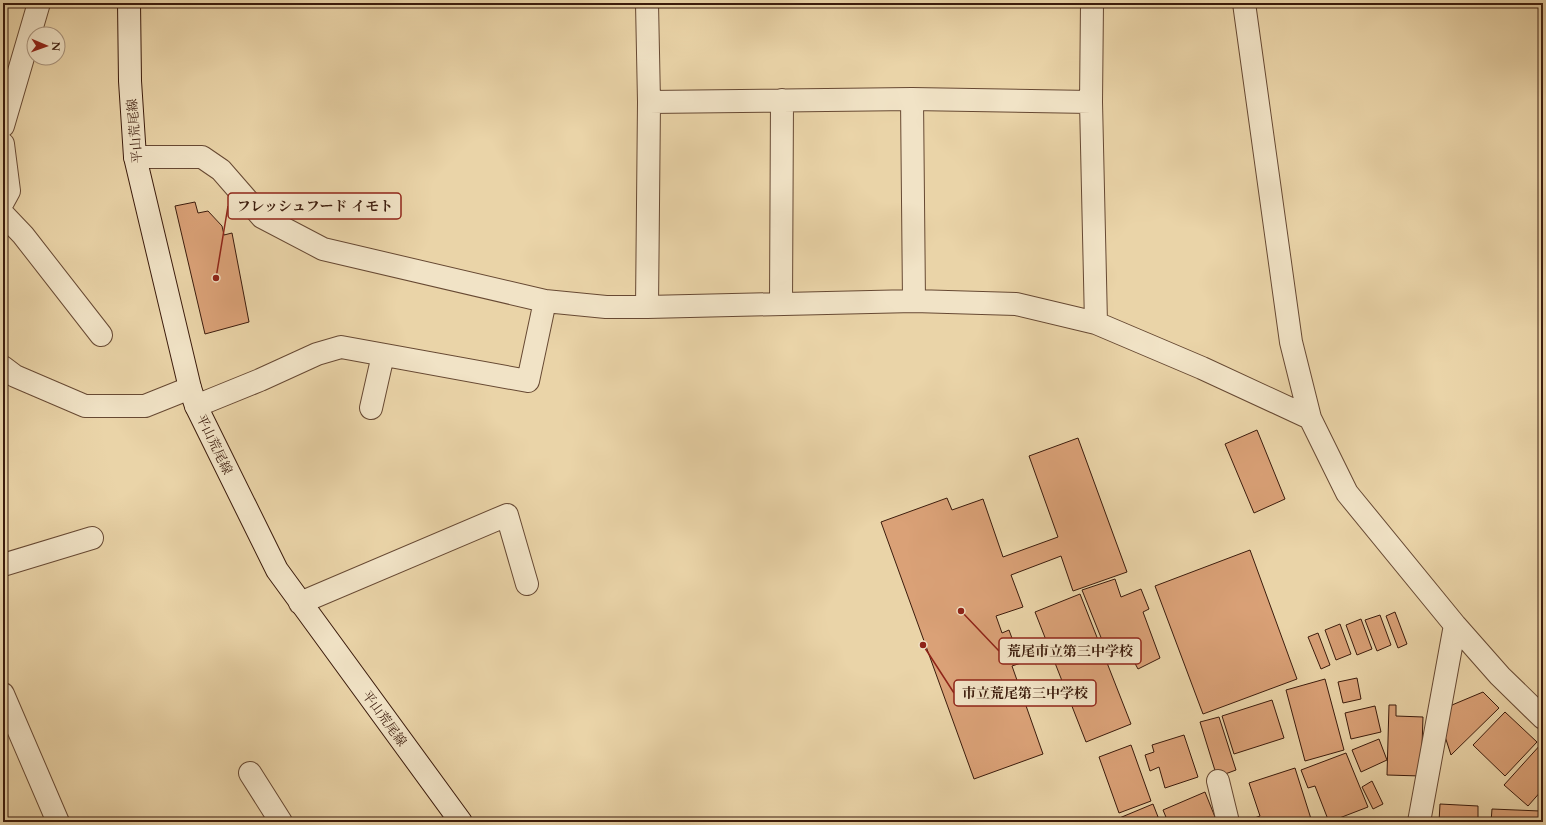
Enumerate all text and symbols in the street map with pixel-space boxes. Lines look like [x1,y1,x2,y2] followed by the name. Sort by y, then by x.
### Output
[26,26,66,66] north arrow
[48,41,63,52] text: N
[123,98,147,164] street label: 平山荒尾線
[228,193,401,219] callout: フレッシュフード イモト
[237,197,393,216] text: フレッシュフード イモト
[192,411,236,478] street label: 平山荒尾線
[999,638,1141,664] callout: 荒尾市立第三中学校
[1007,642,1133,661] text: 荒尾市立第三中学校
[954,680,1096,706] callout: 市立荒尾第三中学校
[962,684,1088,703] text: 市立荒尾第三中学校
[358,687,411,750] street label: 平山荒尾線

